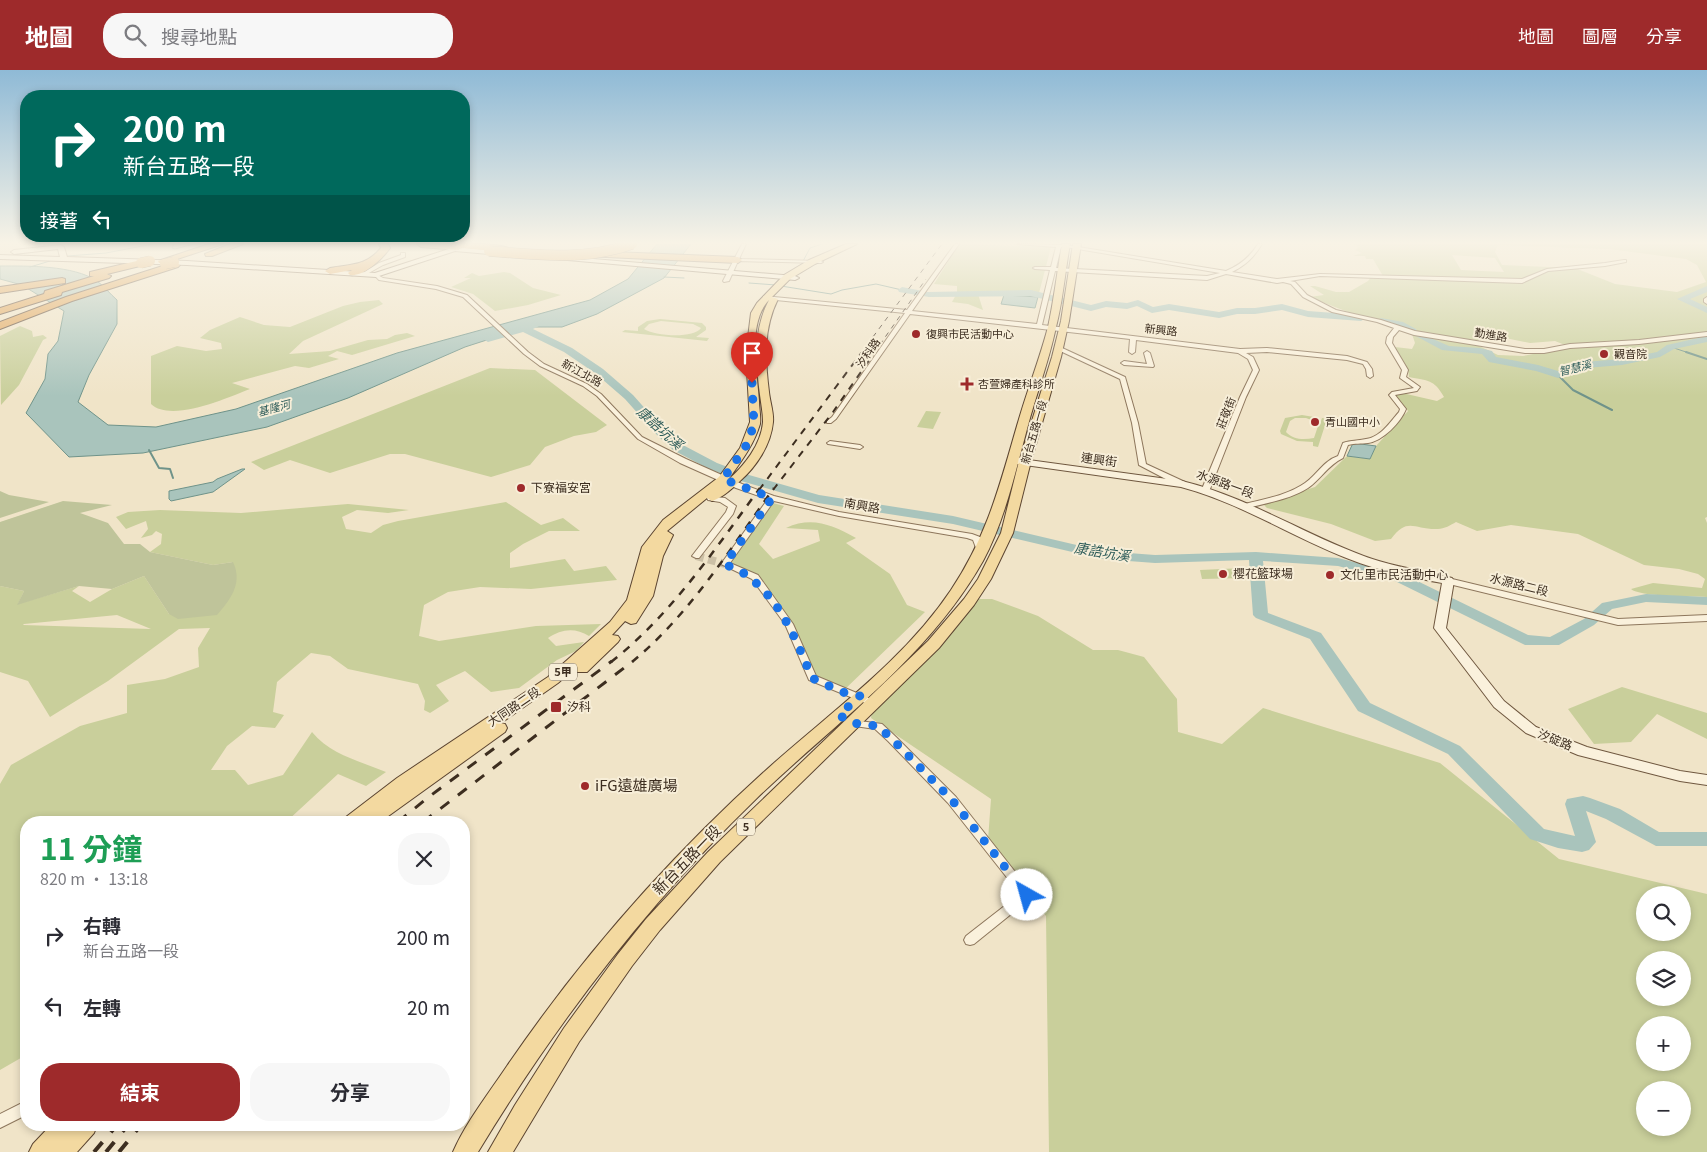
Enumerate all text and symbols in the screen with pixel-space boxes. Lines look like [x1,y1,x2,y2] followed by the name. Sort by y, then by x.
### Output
[103,13,453,58] search box
[25,18,73,53] text: 地圖
[121,21,149,49] icon: search
[161,22,237,49] text: 搜尋地點
[1518,22,1554,48] text: 地圖
[1582,22,1618,48] text: 圖層
[1646,22,1682,48] text: 分享
[123,101,227,152] text: 200 m
[40,110,105,175] icon: right
[123,148,255,180] text: 新台五路一段
[88,205,116,233] icon: left
[40,206,78,233] text: 接著
[1144,319,1178,339] street label: 新興路
[1474,324,1509,344] street label: 勤進路
[926,325,1014,341] place label: 復興市民活動中心
[910,328,922,340] marker: 復興市民活動中心
[731,332,773,383] pin
[851,334,883,371] street label: 汐科路
[738,339,766,367] icon: arrive
[1614,345,1647,361] place label: 觀音院
[1598,348,1610,360] marker: 觀音院
[559,354,606,390] street label: 新江北路
[1557,355,1595,379] water label: 智慧溪
[978,375,1055,391] place label: 杏萱婦產科診所
[960,377,974,391] marker: 杏萱婦產科診所
[1212,394,1238,431] street label: 莊敬街
[256,395,294,419] water label: 基隆河
[1016,398,1050,466] street label: 新台五路一段
[633,401,690,455] water label: 康誥坑溪
[1325,413,1380,429] place label: 青山國中小
[1309,416,1321,428] marker: 青山國中小
[1080,448,1118,469] street label: 連興街
[1194,464,1257,501] street label: 水源路一段
[531,478,591,495] place label: 下寮福安宮
[515,482,527,494] marker: 下寮福安宮
[843,493,881,516] street label: 南興路
[1073,537,1133,566] water label: 康誥坑溪
[1233,564,1293,581] place label: 櫻花籃球場
[1340,565,1448,582] place label: 文化里市民活動中心
[1217,568,1229,580] marker: 櫻花籃球場
[1488,568,1551,599] street label: 水源路二段
[1324,569,1336,581] marker: 文化里市民活動中心
[549,664,577,680] road number: 5甲
[484,682,543,730] street label: 大同路二段
[567,697,591,714] place label: 汐科
[549,700,563,714] marker: 汐科
[1536,724,1575,753] street label: 汐碇路
[595,774,678,795] place label: iFG遠雄廣場
[579,780,591,792] marker: iFG遠雄廣場
[647,819,725,899] street label: 新台五路一段
[737,819,755,836] road number: 5
[40,825,142,869] text: 11 分鐘
[398,833,450,885] button: close
[40,866,148,890] text: 820 m · 13:18
[1000,868,1052,920] position arrow
[1636,886,1691,1136] map controls
[1636,886,1691,941] button: search
[83,911,121,938] text: 右轉
[40,922,68,950] icon: right
[397,923,450,950] text: 200 m
[83,938,179,962] text: 新台五路一段
[1636,951,1691,1006] button: layers
[40,992,68,1020] icon: left
[83,993,121,1020] text: 左轉
[407,993,450,1020] text: 20 m
[1636,1016,1691,1071] button: +
[40,1063,240,1121] button: 結束
[250,1063,450,1121] button: 分享
[1636,1081,1691,1136] button: −

